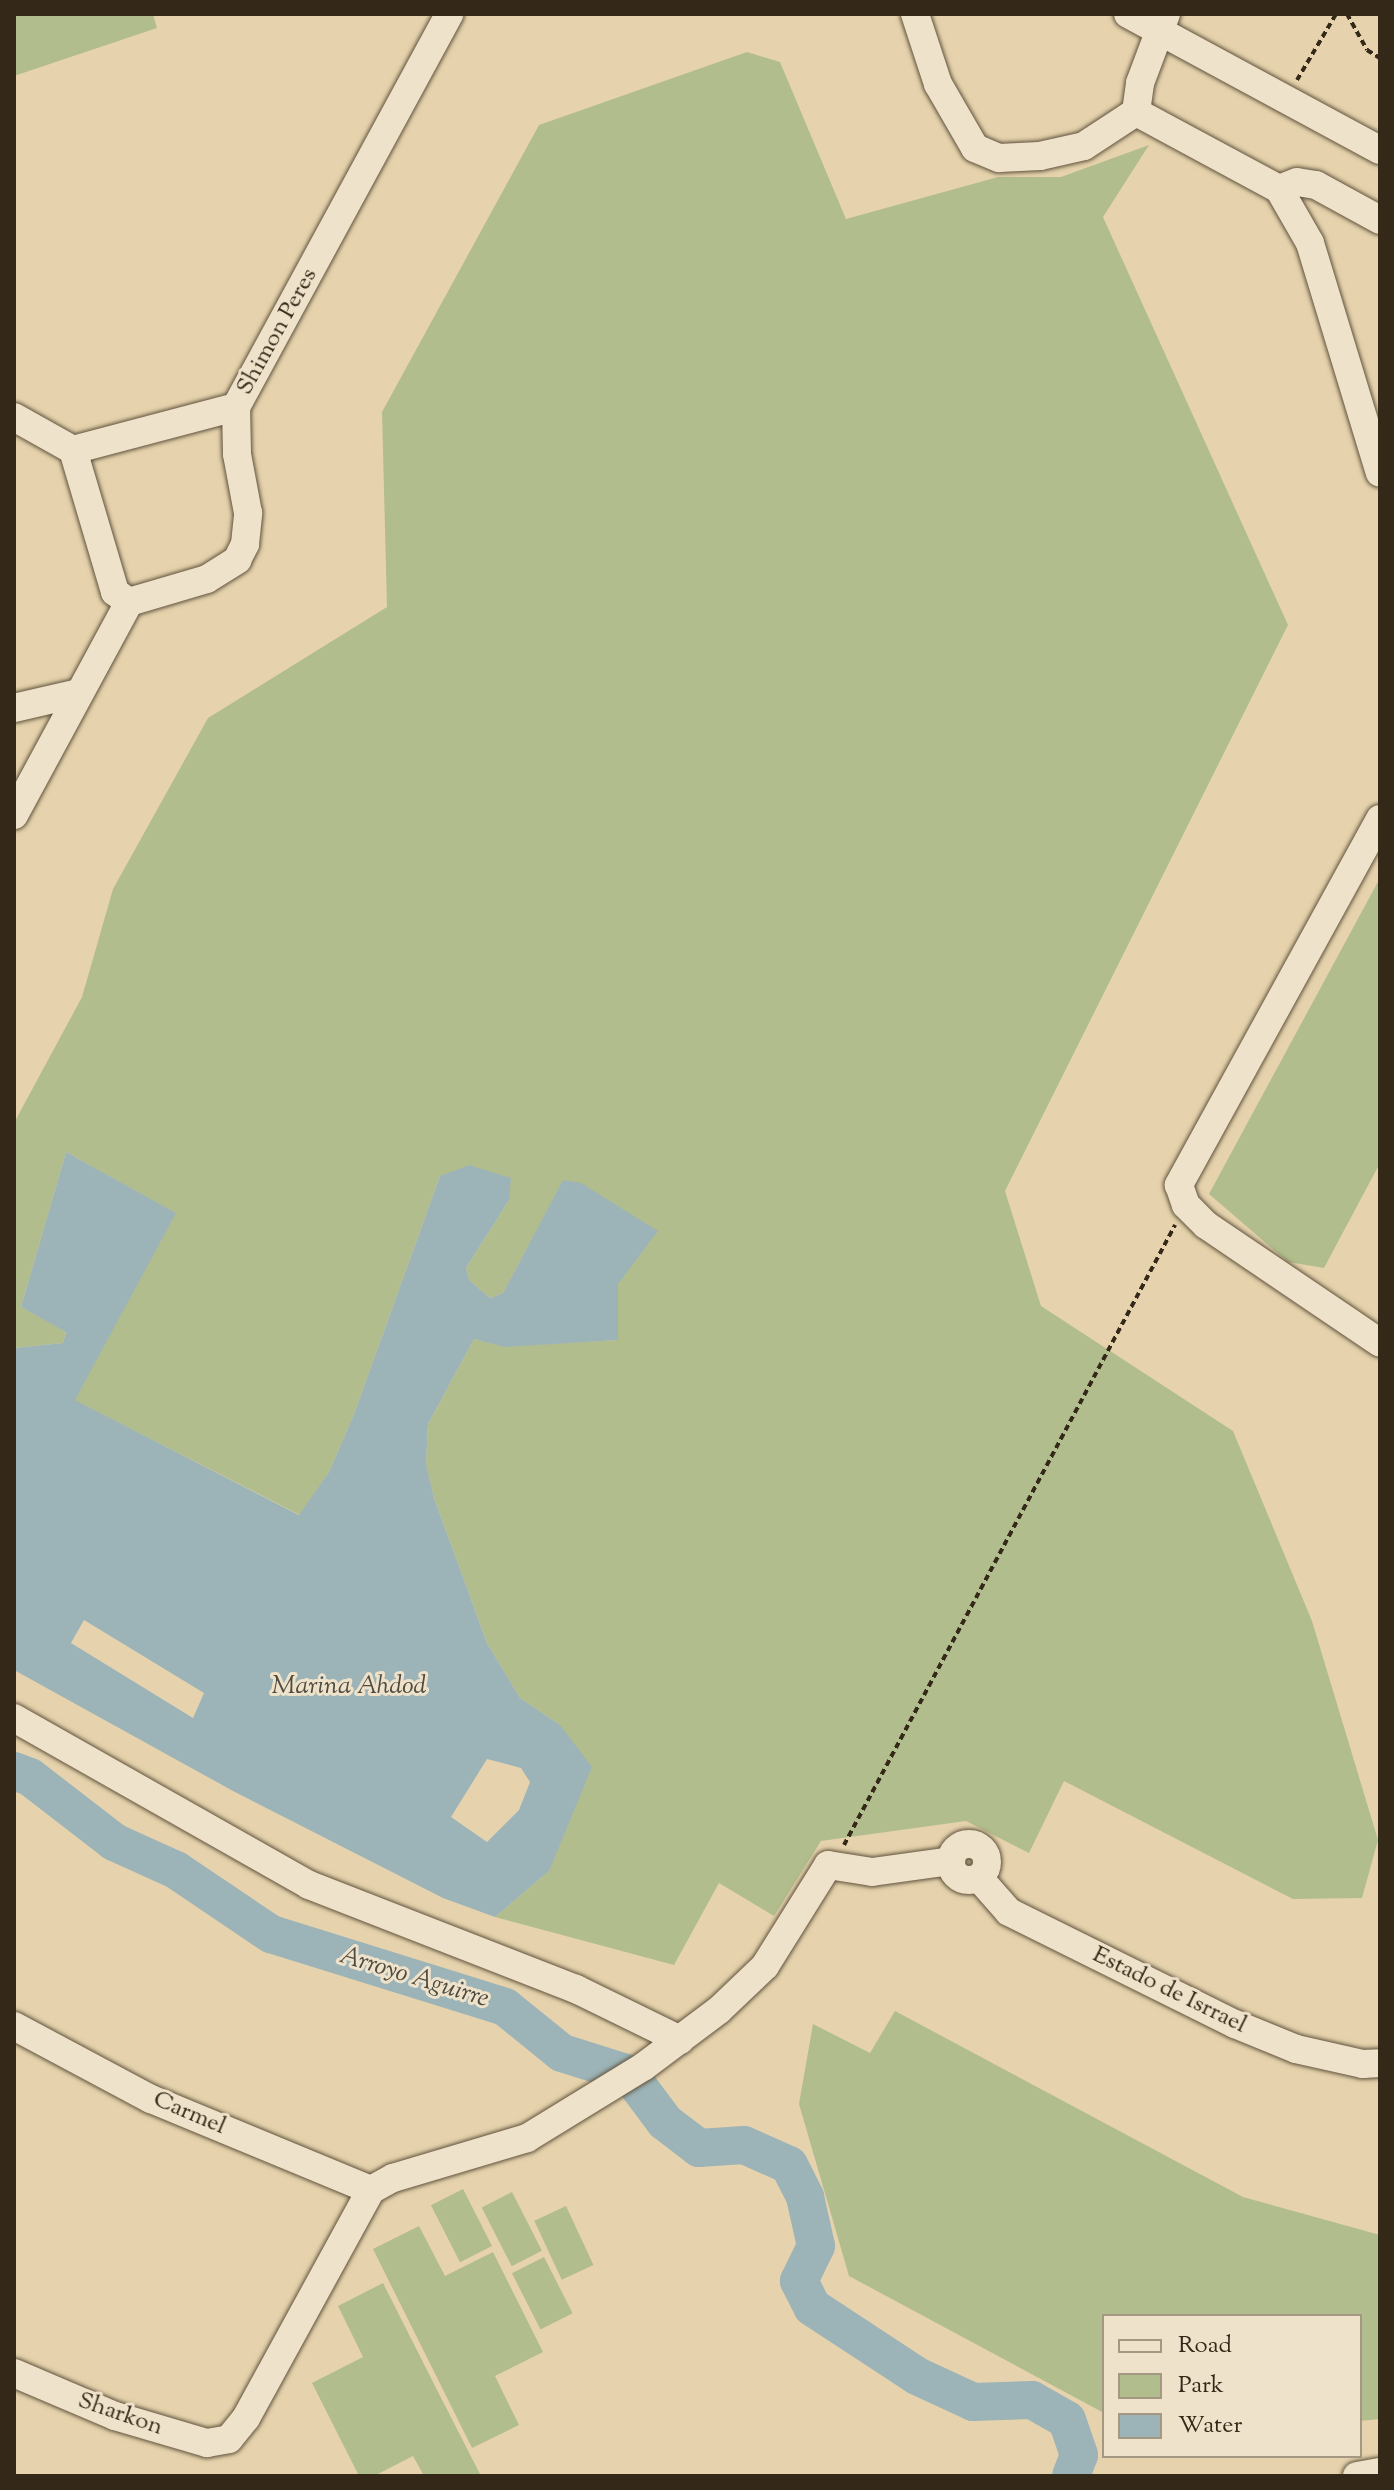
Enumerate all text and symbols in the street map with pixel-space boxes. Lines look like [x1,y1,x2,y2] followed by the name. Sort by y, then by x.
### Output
[231,264,325,400] street label: Shimon Peres
[272,1671,426,1703] water label: Marina Ahdod
[336,1940,492,2016] water label: Arroyo Aguirre
[1087,1941,1251,2041] street label: Estado de Isrrael
[148,2086,230,2142] street label: Carmel
[1102,2314,1362,2458] legend
[1178,2329,1232,2363] text: Road
[1178,2369,1224,2403] text: Park
[74,2387,166,2443] street label: Sharkon
[1178,2409,1242,2443] text: Water

